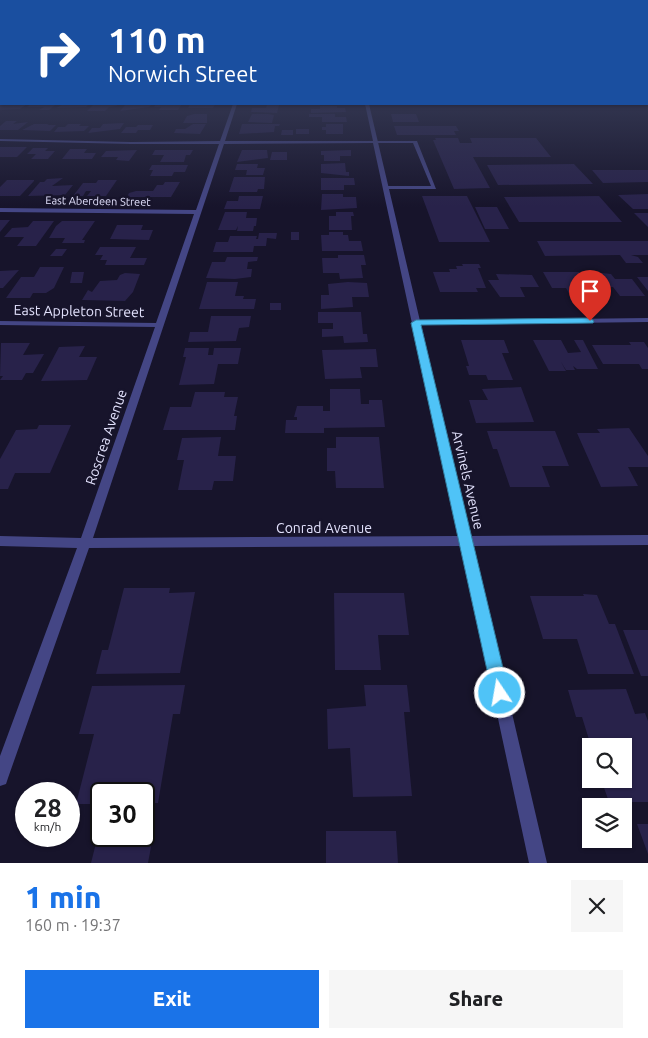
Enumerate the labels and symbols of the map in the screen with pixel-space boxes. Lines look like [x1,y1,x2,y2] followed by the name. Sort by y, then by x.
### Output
[45,194,151,208] street label: East Aberdeen Street
[569,270,611,321] pin
[14,302,145,320] street label: East Appleton Street
[82,387,130,487] street label: Roscrea Avenue
[449,429,487,531] street label: Arvinels Avenue
[276,520,372,536] street label: Conrad Avenue
[473,666,525,718] position arrow
[90,782,155,847] speed limit sign: 30

